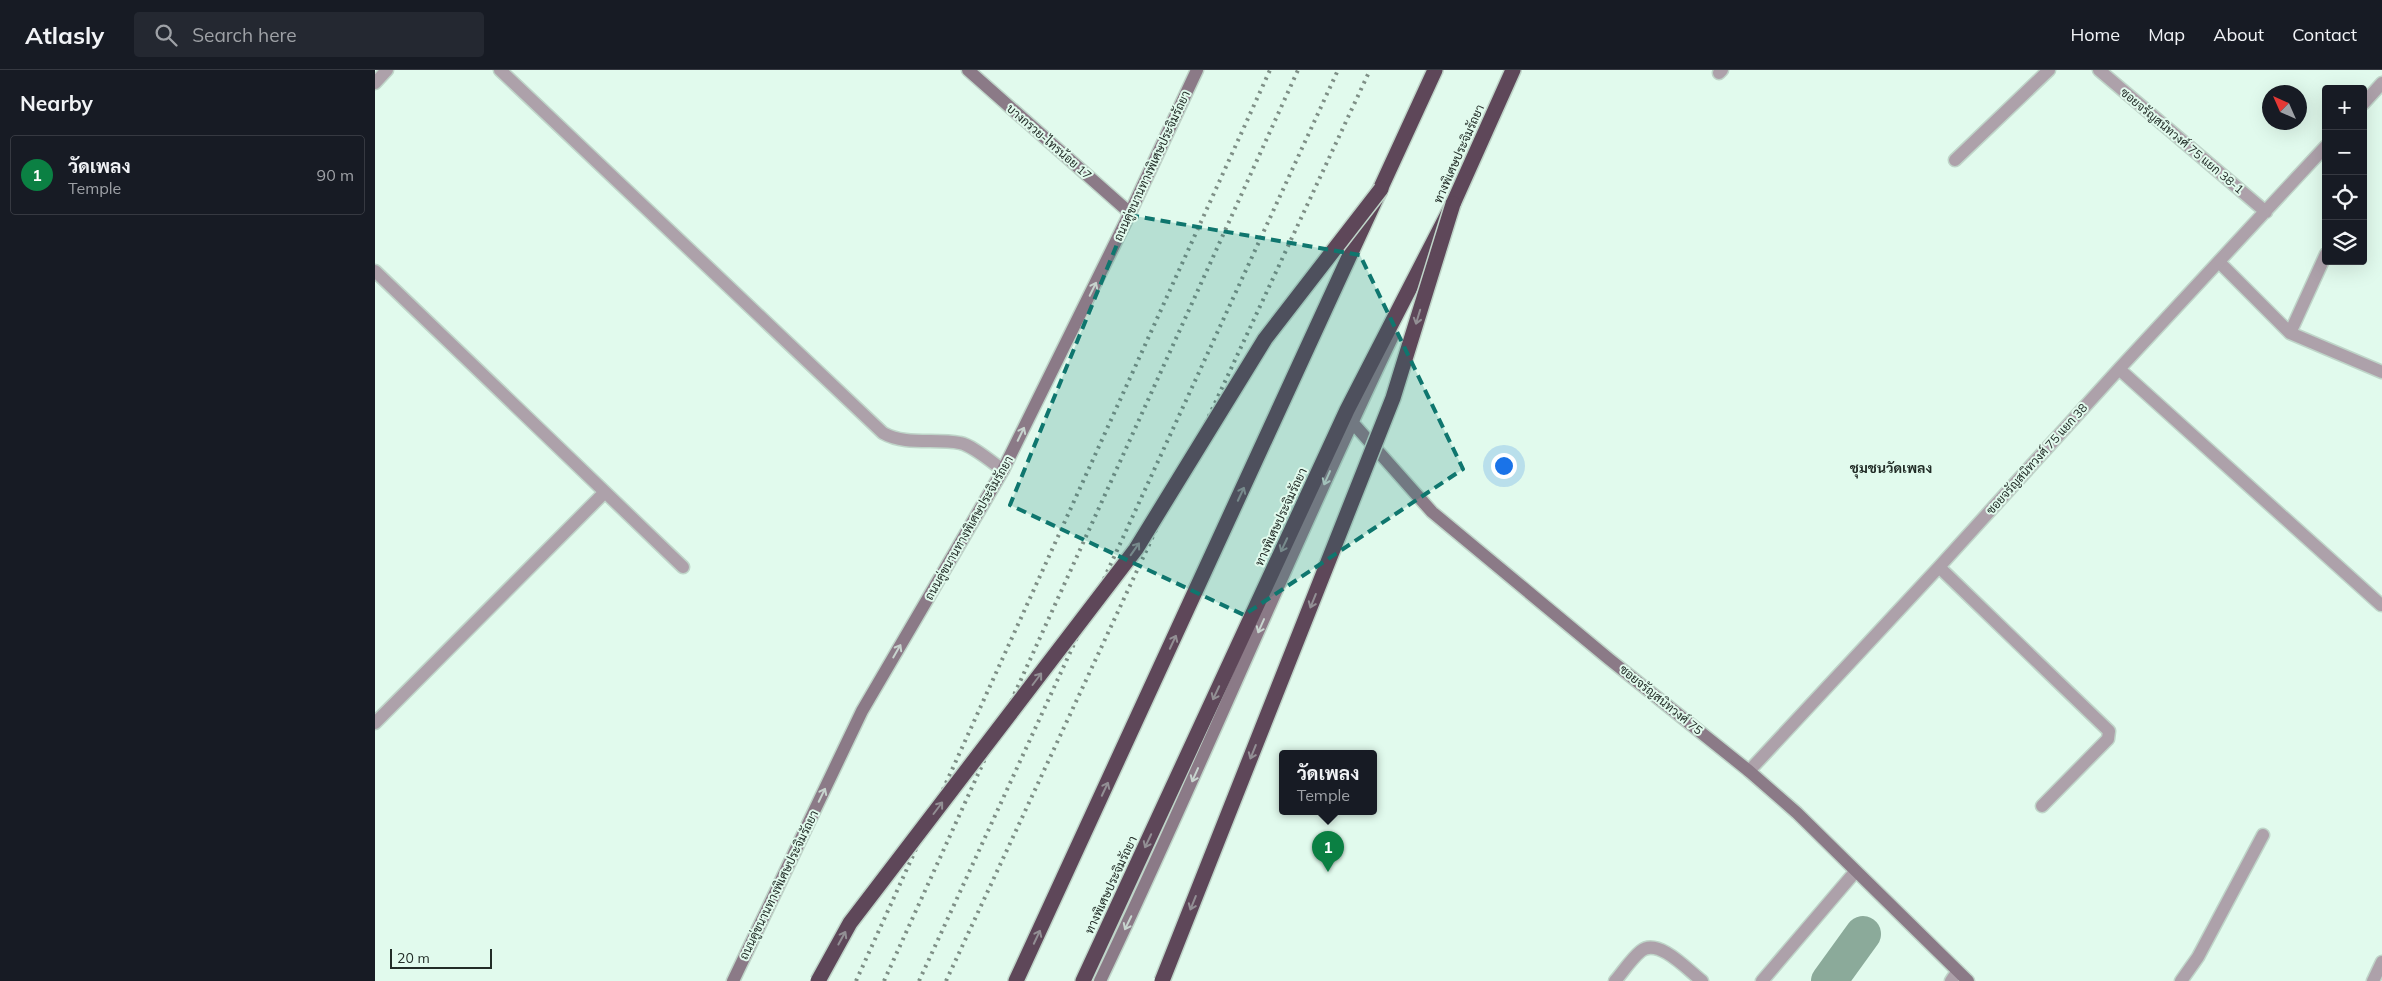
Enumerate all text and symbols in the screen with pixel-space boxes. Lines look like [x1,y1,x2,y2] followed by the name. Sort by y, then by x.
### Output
[134,12,484,57] search box
[25,20,104,50] text: Atlasly
[152,21,180,49] icon: search
[192,23,297,47] text: Search here
[2070,23,2120,46] text: Home
[2148,23,2185,46] text: Map
[2213,23,2264,46] text: About
[2292,23,2357,46] text: Contact
[2118,85,2247,197] street label: ซอยจรัญสนิทวงศ์ 75 แยก 38-1
[2262,85,2307,130] north arrow
[2322,85,2367,265] map controls
[2322,85,2367,130] button: +
[1110,88,1194,244] street label: ถนนคู่ขนานทางพิเศษประจิมรัถยา
[20,90,93,116] text: Nearby
[1004,101,1095,182] street label: บางกรวย-ไทรน้อย 17
[1430,102,1487,205] street label: ทางพิเศษประจิมรัถยา
[2322,130,2367,175] button: −
[68,154,131,178] text: วัดเพลง
[32,165,42,185] text: 1
[317,165,354,185] text: 90 m
[2322,175,2367,220] button: locate
[68,178,121,198] text: Temple
[2322,220,2367,265] button: layers
[1088,281,1098,296] one-way arrow
[1413,309,1422,325] one-way arrow
[1983,400,2090,517] street label: ซอยจรัญสนิทวงศ์ 75 แยก 38
[1017,427,1026,442] one-way arrow
[921,453,1017,603] street label: ถนนคู่ขนานทางพิเศษประจิมรัถยา
[1491,453,1517,479] your location
[1850,459,1932,479] district label: ชุมชนวัดเพลง
[1251,465,1310,568] street label: ทางพิเศษประจิมรัถยา
[1322,470,1331,485] one-way arrow
[1236,487,1246,502] one-way arrow
[1279,538,1289,553] one-way arrow
[1130,542,1140,556] one-way arrow
[1308,592,1317,608] one-way arrow
[1256,618,1265,633] one-way arrow
[1168,635,1178,650] one-way arrow
[893,645,903,659] one-way arrow
[1617,662,1706,738] street label: ซอยจรัญสนิทวงศ์ 75
[1032,672,1042,686] one-way arrow
[1211,685,1221,700] one-way arrow
[1248,744,1257,759] one-way arrow
[1279,750,1377,815] popup
[1297,761,1359,785] text: วัดเพลง
[1190,767,1200,782] one-way arrow
[1100,782,1110,797] one-way arrow
[1297,785,1350,805] text: Temple
[818,788,827,803] one-way arrow
[933,802,944,815] one-way arrow
[736,808,822,962] street label: ถนนคู่ขนานทางพิเศษประจิมรัถยา
[1312,831,1344,872] pin: 1
[1081,833,1140,936] street label: ทางพิเศษประจิมรัถยา
[1143,833,1153,848] one-way arrow
[1188,895,1198,910] one-way arrow
[1123,915,1132,930] one-way arrow
[1032,930,1042,945] one-way arrow
[837,931,847,946] one-way arrow
[390,946,493,969] scale bar
[397,949,430,967] text: 20 m

